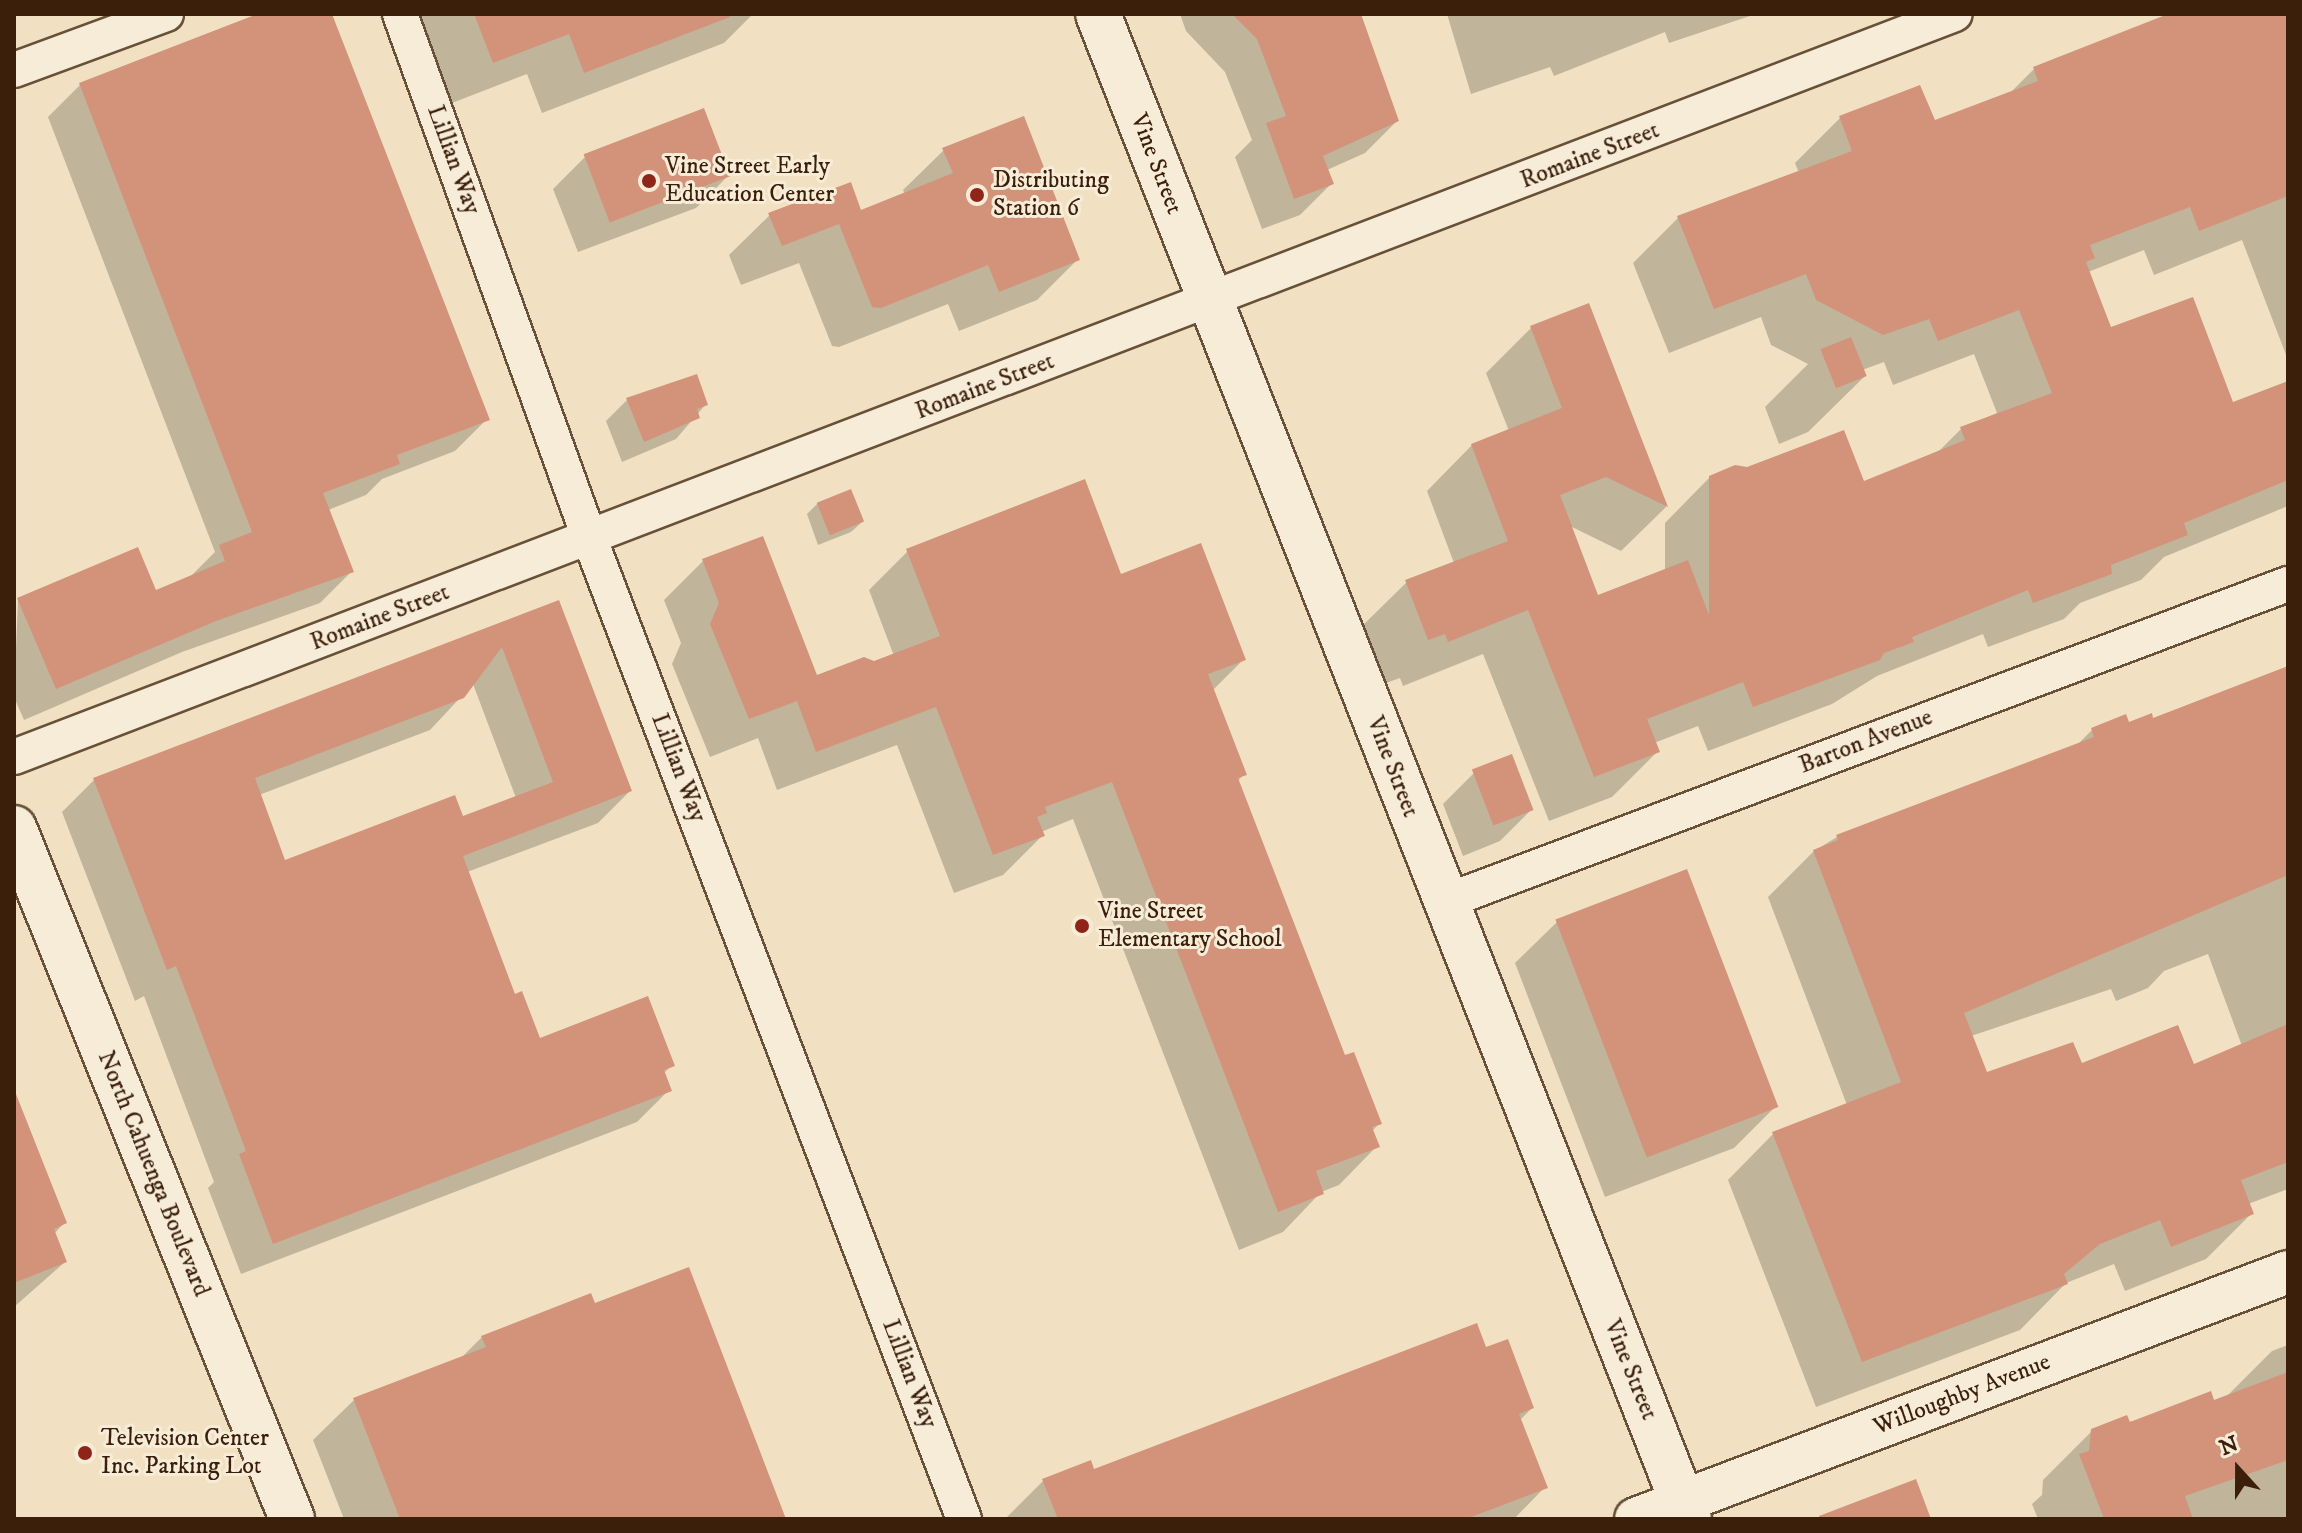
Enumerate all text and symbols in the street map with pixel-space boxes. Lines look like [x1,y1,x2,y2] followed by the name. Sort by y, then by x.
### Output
[420,102,486,218] street label: Lillian Way
[1124,110,1188,218] street label: Vine Street
[1517,116,1663,196] street label: Romaine Street
[665,153,834,209] place label: Vine Street Early Education Center
[993,167,1109,223] place label: Distributing Station 6
[640,172,658,190] marker: Vine Street Early Education Center
[968,186,986,204] marker: Distributing Station 6
[912,347,1058,427] street label: Romaine Street
[307,578,453,658] street label: Romaine Street
[1795,703,1937,781] street label: Barton Avenue
[644,710,712,826] street label: Lillian Way
[1360,713,1424,821] street label: Vine Street
[1098,898,1282,954] place label: Vine Street Elementary School
[1073,917,1091,935] marker: Vine Street Elementary School
[91,1047,215,1301] street label: North Cahuenga Boulevard
[875,1316,943,1432] street label: Lillian Way
[1597,1316,1663,1424] street label: Vine Street
[1870,1348,2054,1442] street label: Willoughby Avenue
[101,1425,269,1481] place label: Television Center Inc. Parking Lot
[2198,1429,2278,1509] north arrow
[2216,1430,2242,1462] text: N
[76,1444,94,1462] marker: Television Center Inc. Parking Lot

